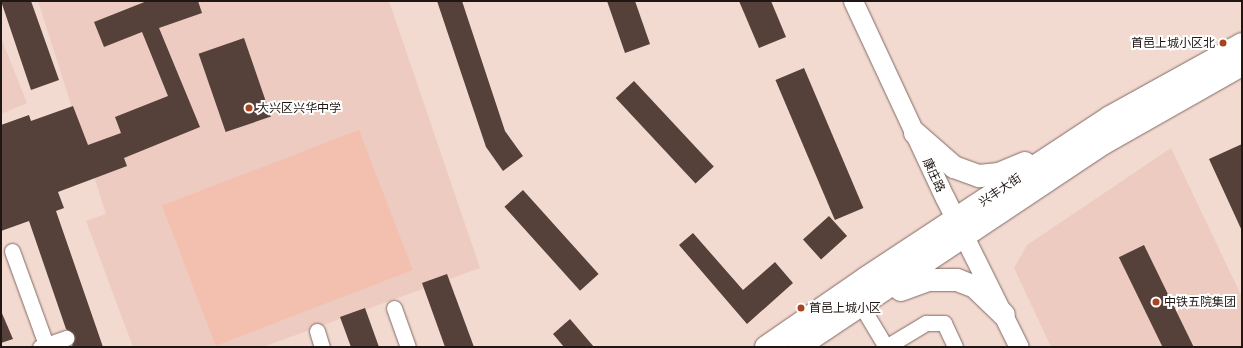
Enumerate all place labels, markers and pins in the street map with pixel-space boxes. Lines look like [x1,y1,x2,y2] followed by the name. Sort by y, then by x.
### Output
[1131,36,1215,50] place label: 首邑上城小区北
[1218,38,1228,48] marker: 首邑上城小区北
[257,101,341,115] place label: 大兴区兴华中学
[244,103,254,113] marker: 大兴区兴华中学
[1164,295,1236,309] place label: 中铁五院集团
[1151,297,1161,307] marker: 中铁五院集团
[809,301,881,315] place label: 首邑上城小区
[796,303,806,313] marker: 首邑上城小区

